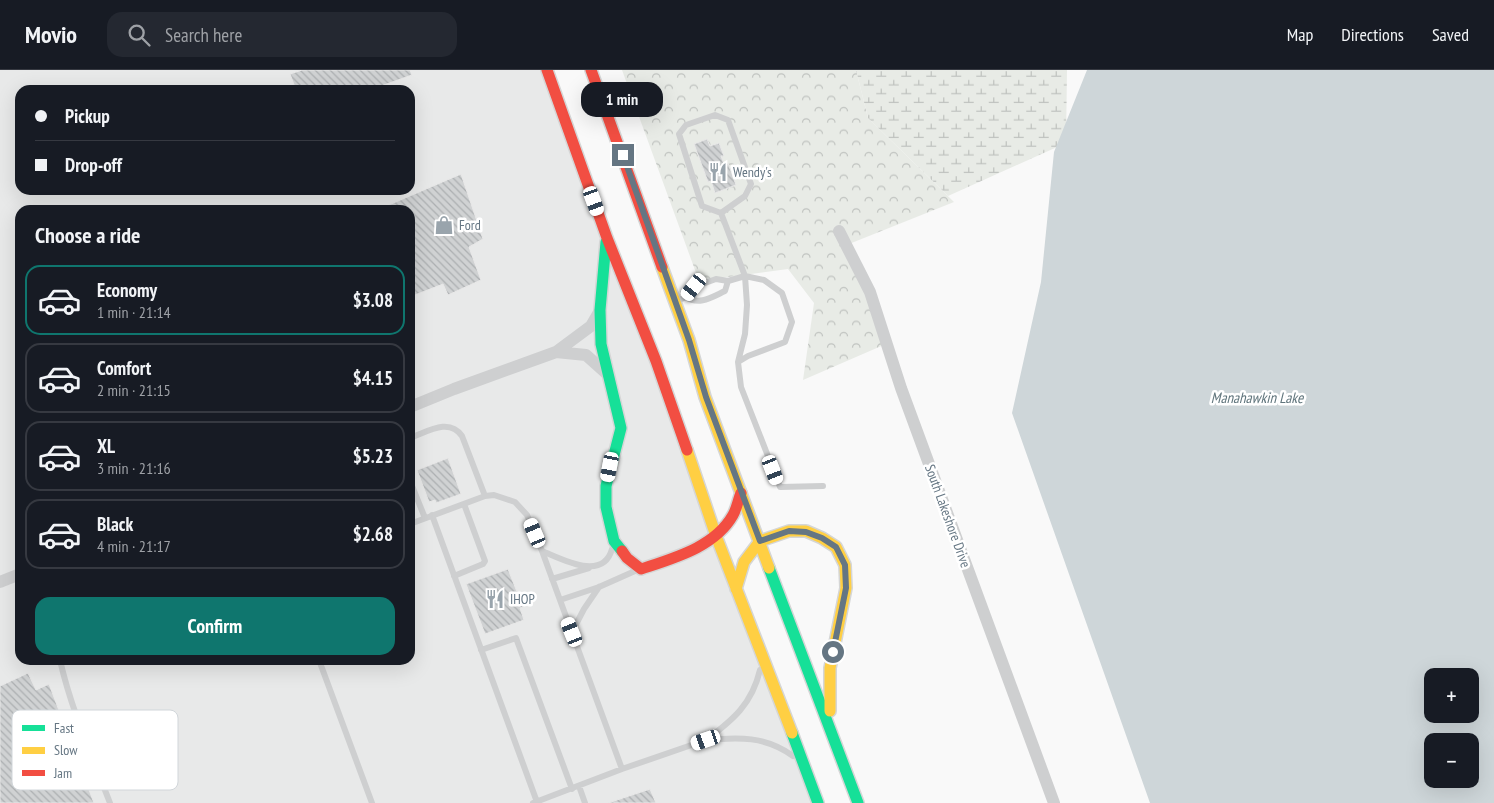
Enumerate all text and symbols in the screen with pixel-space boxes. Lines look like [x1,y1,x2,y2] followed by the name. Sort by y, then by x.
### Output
[107,12,457,57] search box
[25,19,77,50] text: Movio
[125,21,153,49] icon: search
[165,23,242,47] text: Search here
[1287,23,1313,46] text: Map
[1341,23,1404,46] text: Directions
[1432,23,1469,46] text: Saved
[582,82,664,118] callout: 1 min
[606,89,638,109] text: 1 min
[65,104,110,128] text: Pickup
[612,144,634,166] route end
[65,153,122,177] text: Drop-off
[707,161,729,183] restaurant icon: Wendy's
[733,163,772,181] place label: Wendy's
[581,184,606,218] car
[433,214,455,236] shop icon: Ford
[459,216,481,234] place label: Ford
[35,221,140,249] text: Choose a ride
[678,271,709,303] car
[37,278,82,323] icon: car
[97,278,157,302] text: Economy
[353,288,393,312] text: $3.08
[97,302,171,322] text: 1 min · 21:14
[37,356,82,401] icon: car
[97,356,151,380] text: Comfort
[353,366,393,390] text: $4.15
[97,380,171,400] text: 2 min · 21:15
[1211,388,1304,407] water label: Manahawkin Lake
[37,434,82,479] icon: car
[97,434,115,458] text: XL
[353,444,393,468] text: $5.23
[599,451,620,483] car
[760,453,785,487] car
[97,458,171,478] text: 3 min · 21:16
[921,462,975,570] street label: South Lakeshore Drive
[37,512,82,557] icon: car
[97,512,133,536] text: Black
[522,516,547,550] car
[353,522,393,546] text: $2.68
[97,536,171,556] text: 4 min · 21:17
[484,588,506,610] restaurant icon: IHOP
[510,590,535,608] place label: IHOP
[35,597,395,655] button: Confirm
[559,615,584,649] car
[822,641,844,663] route start
[1424,668,1479,788] map controls
[1424,668,1479,723] button: +
[12,710,178,790] legend
[54,719,74,737] text: Fast
[689,728,722,752] car
[1424,733,1479,788] button: −
[54,741,78,759] text: Slow
[53,764,72,782] text: Jam

